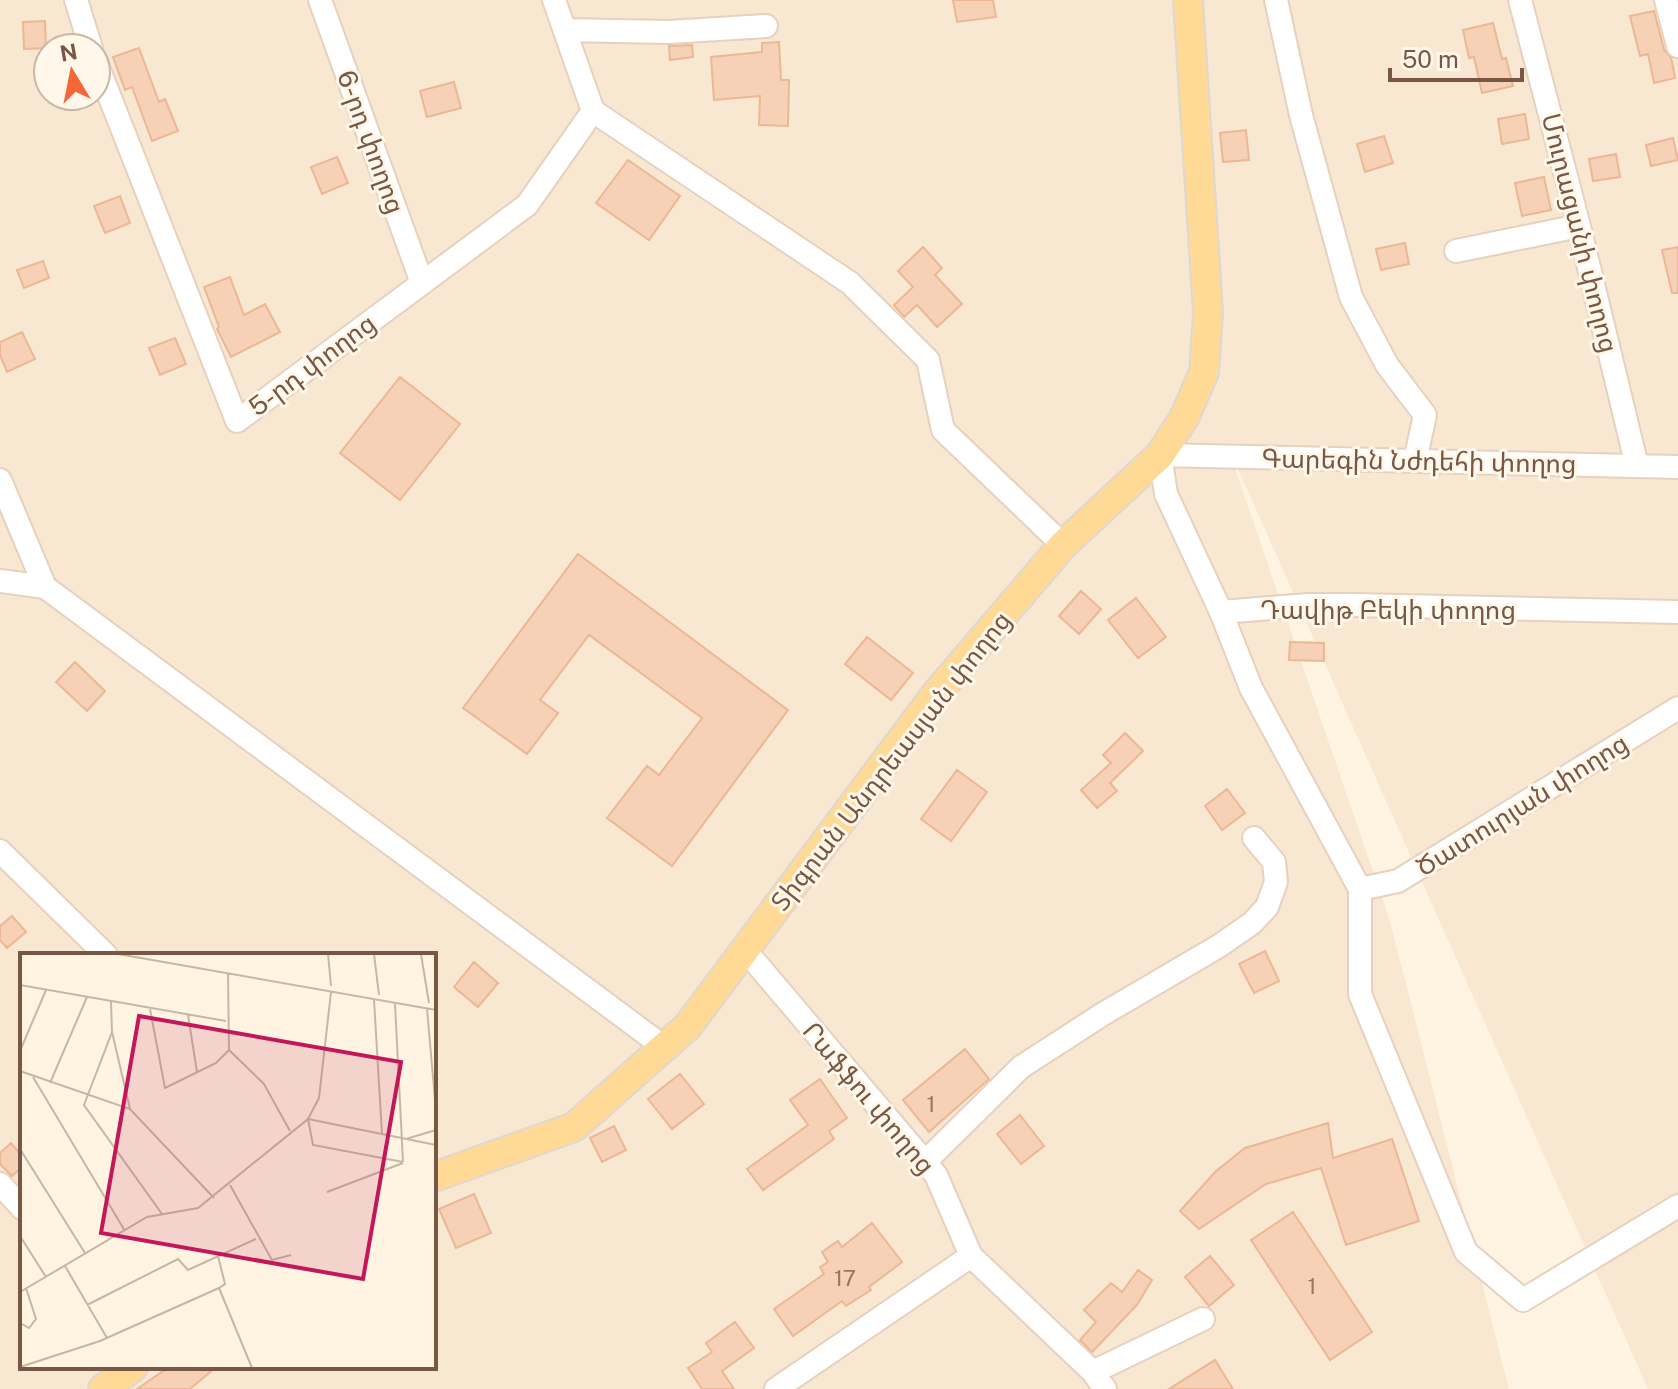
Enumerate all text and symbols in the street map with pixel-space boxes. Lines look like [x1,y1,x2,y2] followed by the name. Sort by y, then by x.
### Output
[32,32,112,112] north arrow
[1390,32,1522,82] scale bar
[58,38,79,67] text: N
[1402,45,1459,73] text: 50 m
[331,66,412,218] street label: 6-րդ փողոց
[1536,110,1625,356] street label: Մուրացանի փողոց
[242,307,381,422] street label: 5-րդ փողոց
[1261,442,1577,479] street label: Գարեգին Նժդեհի փողոց
[1260,594,1516,625] street label: Դավիթ Բեկի փողոց
[764,605,1017,916] street label: Տիգրան Անդրեասյան փողոց
[1410,727,1633,882] street label: Ծատուրյան փողոց
[20,953,436,1369] inset map
[797,1015,942,1180] street label: Րաֆֆու փողոց
[927,1091,935,1117] house number: 1
[834,1265,856,1291] house number: 17
[1308,1273,1316,1299] house number: 1

